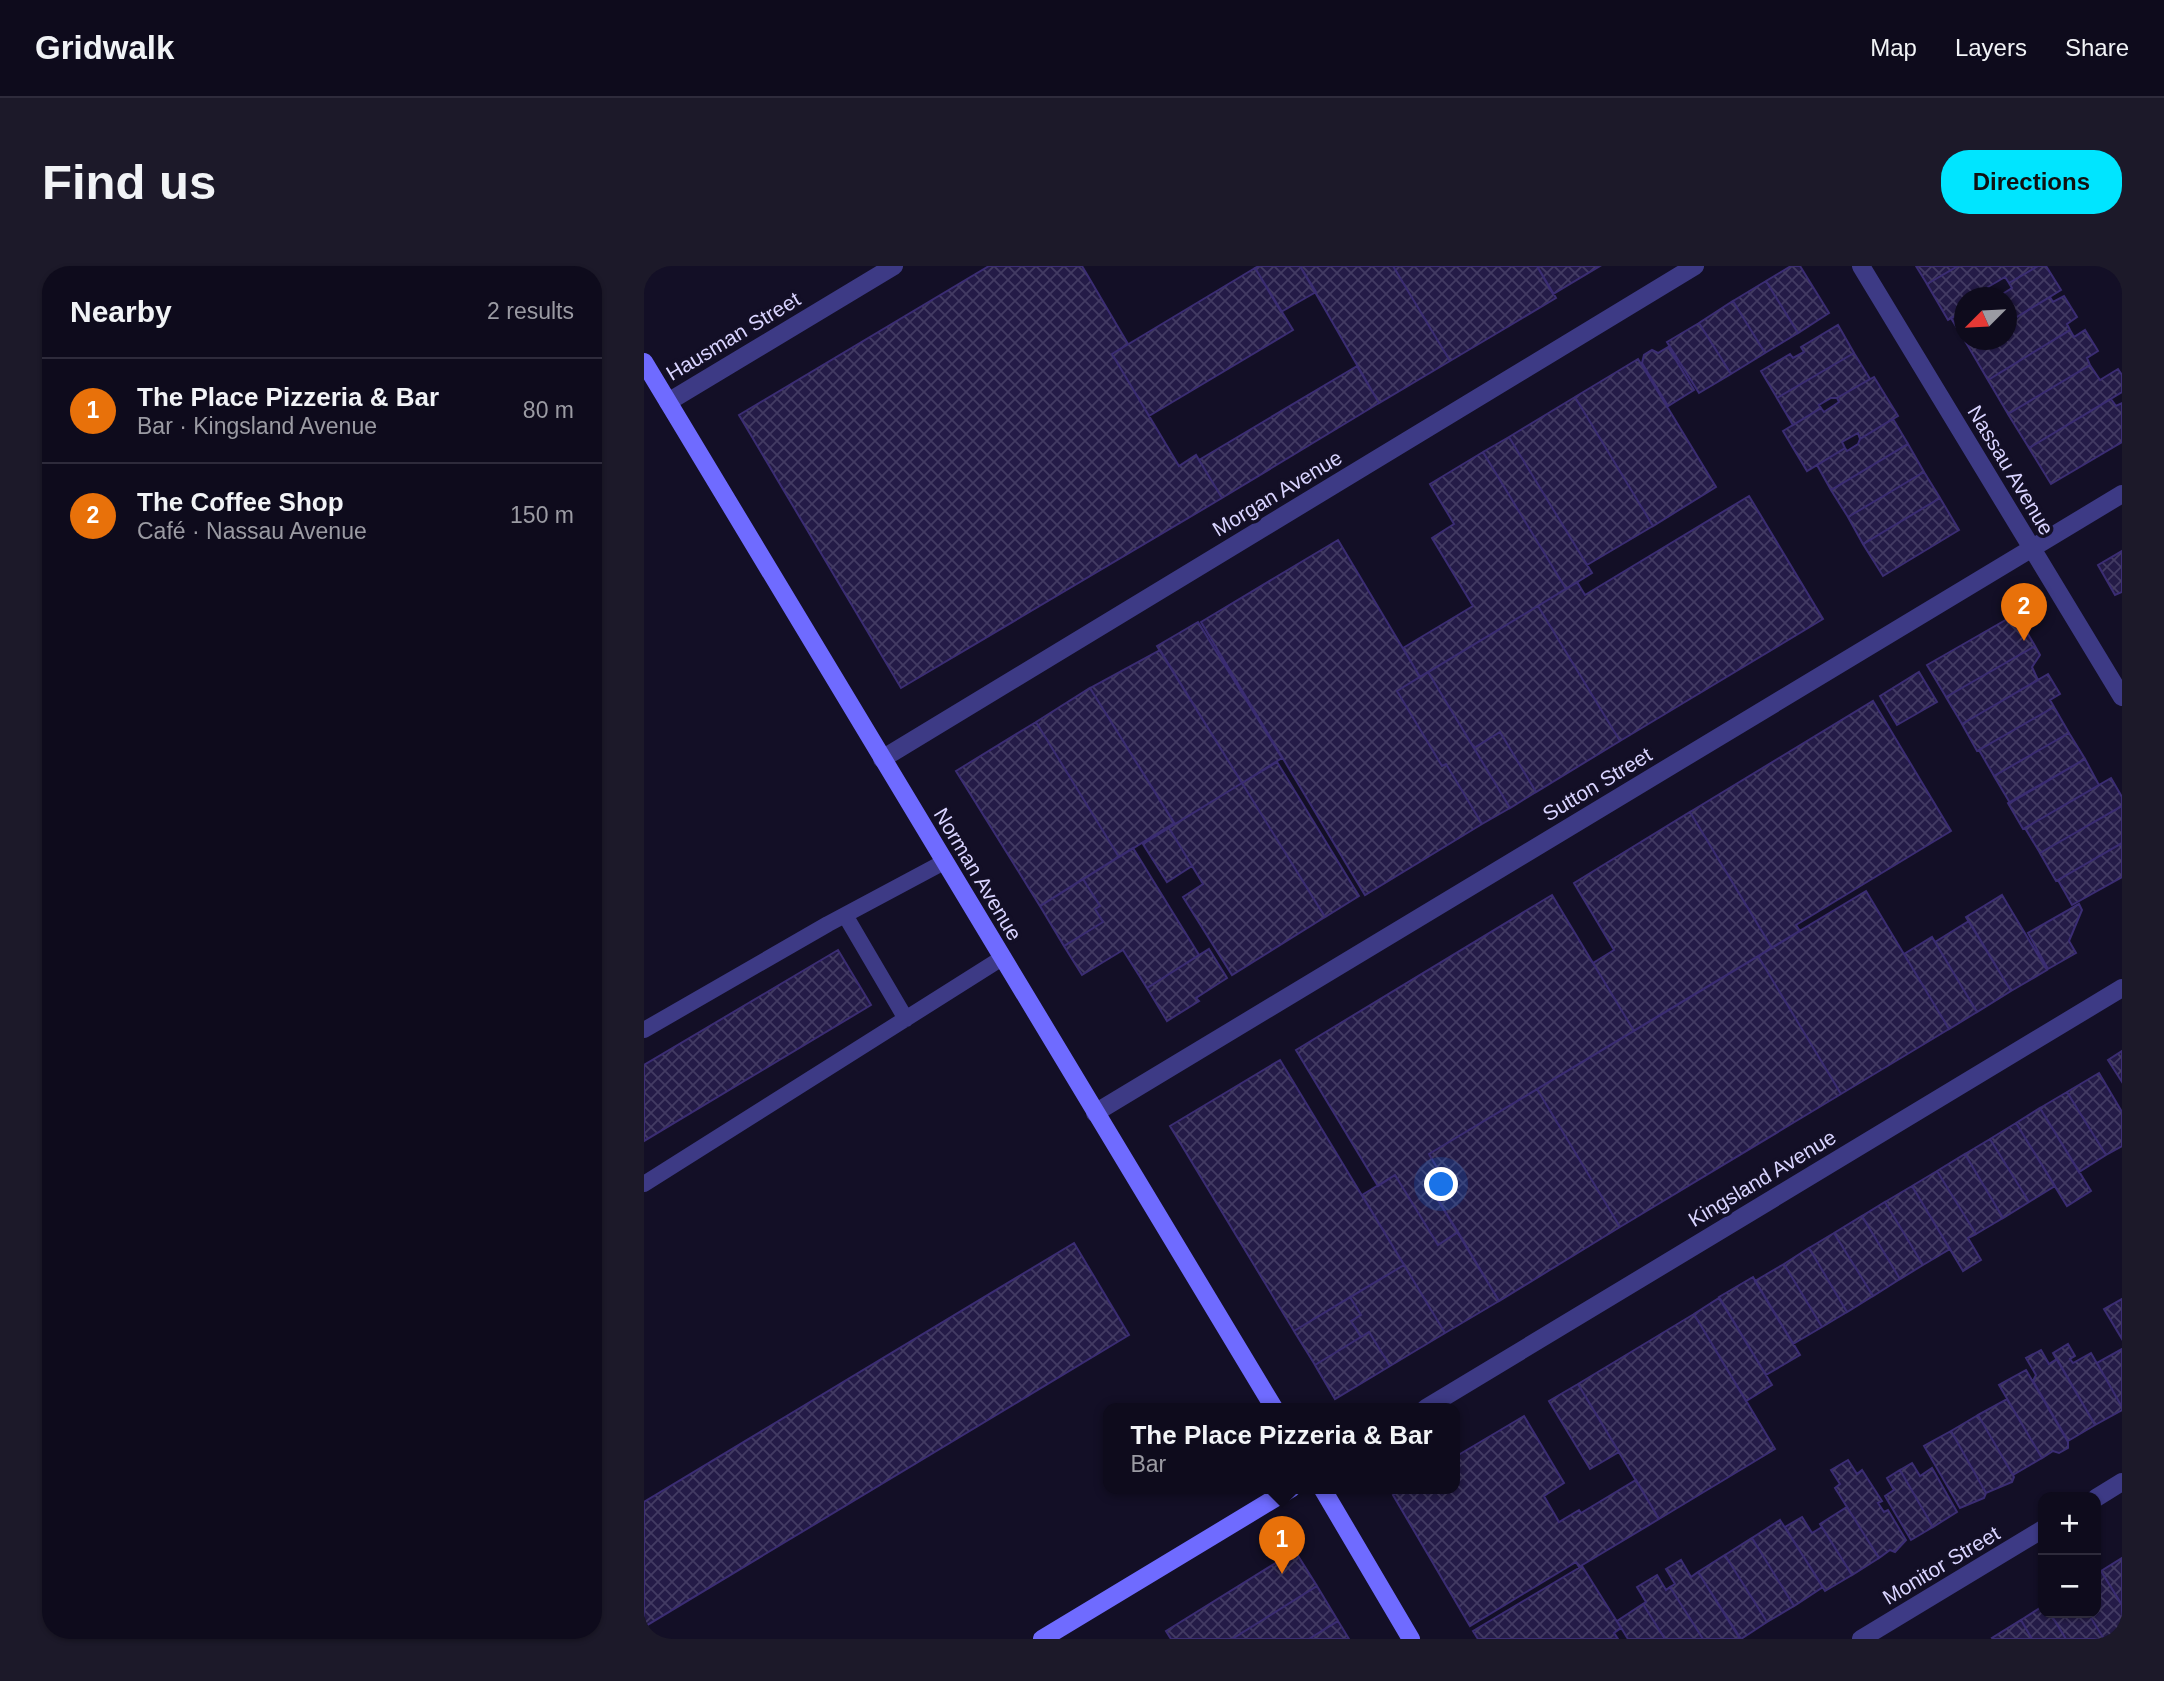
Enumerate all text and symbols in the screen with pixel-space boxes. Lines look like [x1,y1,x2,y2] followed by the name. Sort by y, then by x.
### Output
[35,29,174,66] text: Gridwalk
[1870,34,1917,61] text: Map
[1955,34,2027,61] text: Layers
[2065,34,2129,61] text: Share
[1941,150,2122,214] button: Directions
[42,155,216,209] text: Find us
[662,287,804,385] street label: Hausman Street
[1954,287,2017,350] north arrow
[70,295,172,328] text: Nearby
[487,298,574,324] text: 2 results
[137,382,439,412] text: The Place Pizzeria & Bar
[87,397,99,423] text: 1
[523,397,574,423] text: 80 m
[1963,401,2059,539] street label: Nassau Avenue
[137,413,377,439] text: Bar · Kingsland Avenue
[1208,445,1346,541] street label: Morgan Avenue
[137,487,344,517] text: The Coffee Shop
[87,502,99,528] text: 2
[510,502,574,528] text: 150 m
[137,518,367,544] text: Café · Nassau Avenue
[2001,583,2047,641] pin: 2
[1539,742,1656,825] street label: Sutton Street
[929,804,1027,944] street label: Norman Avenue
[1684,1125,1840,1231] street label: Kingsland Avenue
[1424,1167,1458,1201] your location
[1103,1403,1460,1494] popup
[1130,1420,1433,1450] text: The Place Pizzeria & Bar
[1130,1451,1166,1477] text: Bar
[2038,1492,2101,1618] map controls
[2038,1492,2101,1555] button: +
[1259,1516,1305,1574] pin: 1
[1879,1521,2004,1609] street label: Monitor Street
[2038,1555,2101,1618] button: −

